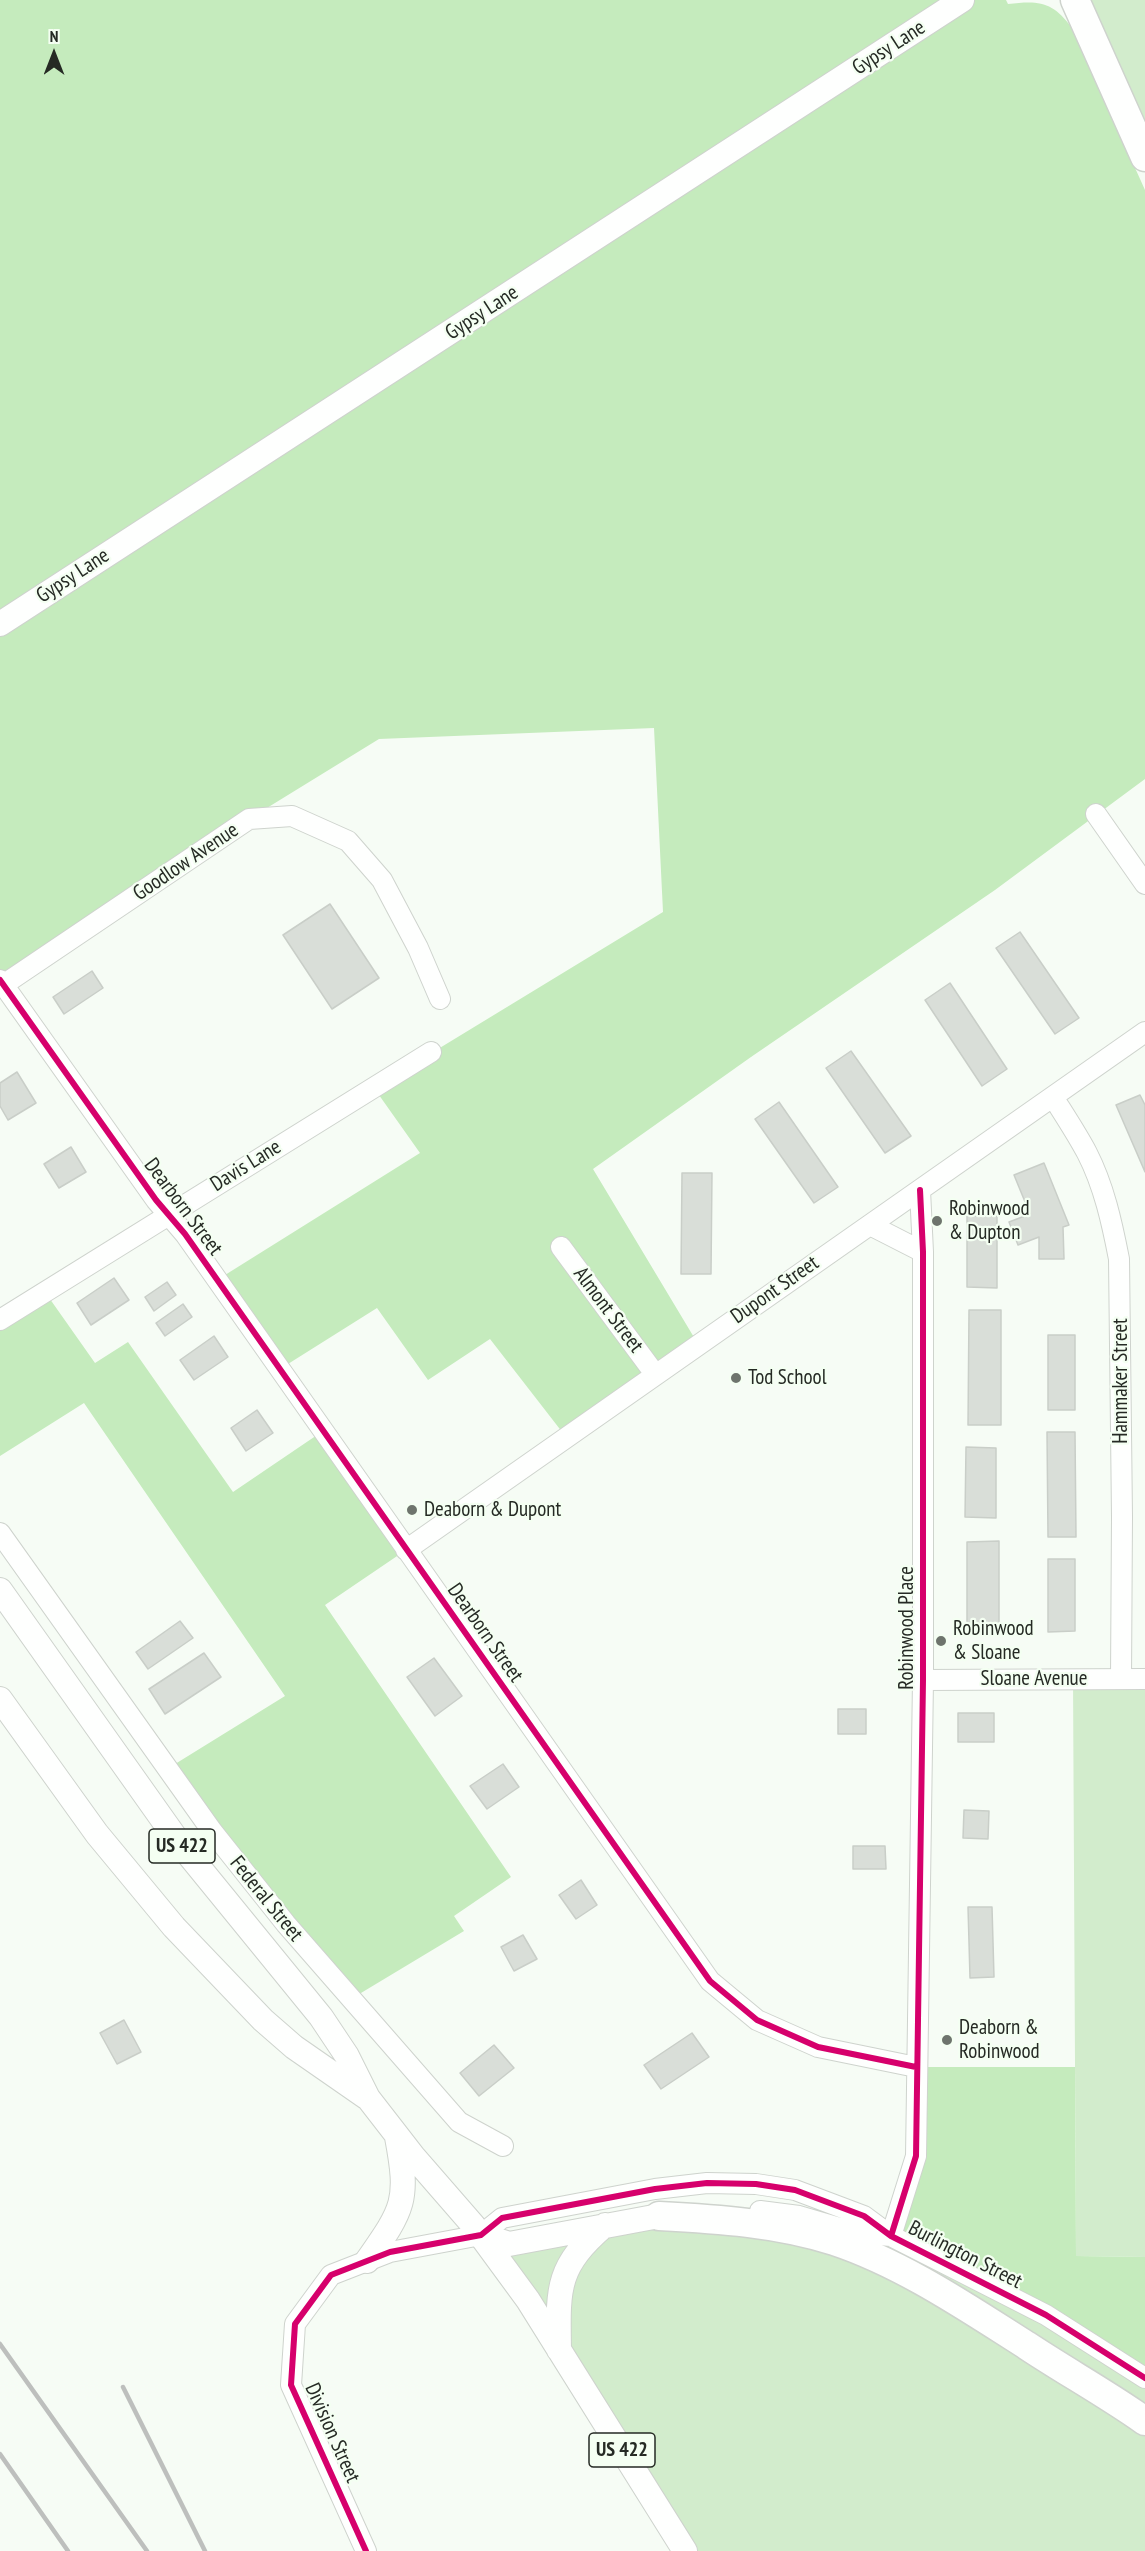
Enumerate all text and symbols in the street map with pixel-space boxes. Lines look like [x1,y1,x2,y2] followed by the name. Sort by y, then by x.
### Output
[848,15,930,81] street label: Gypsy Lane
[24,24,84,84] north arrow
[50,26,58,46] text: N
[441,280,523,346] street label: Gypsy Lane
[32,543,114,609] street label: Gypsy Lane
[129,818,243,906] street label: Goodlow Avenue
[206,1135,286,1197] street label: Davis Lane
[138,1154,228,1260] street label: Dearborn Street
[949,1196,1030,1246] place label: Robinwood & Dupton
[930,1214,944,1228] marker: Robinwood & Dupton
[726,1251,824,1329] street label: Dupont Street
[568,1262,648,1358] street label: Almont Street
[1108,1318,1134,1444] street label: Hammaker Street
[748,1365,827,1391] place label: Tod School
[729,1371,743,1385] marker: Tod School
[424,1497,561,1523] place label: Deaborn & Dupont
[405,1503,419,1517] marker: Deaborn & Dupont
[894,1566,920,1690] street label: Robinwood Place
[442,1579,528,1687] street label: Dearborn Street
[953,1616,1034,1666] place label: Robinwood & Sloane
[934,1634,948,1648] marker: Robinwood & Sloane
[981,1666,1087,1692] street label: Sloane Avenue
[149,1829,215,1863] road number: US 422
[224,1851,308,1947] street label: Federal Street
[959,2015,1040,2065] place label: Deaborn & Robinwood
[940,2033,954,2047] marker: Deaborn & Robinwood
[904,2216,1026,2294] street label: Burlington Street
[299,2379,365,2487] street label: Division Street
[589,2433,655,2467] road number: US 422

